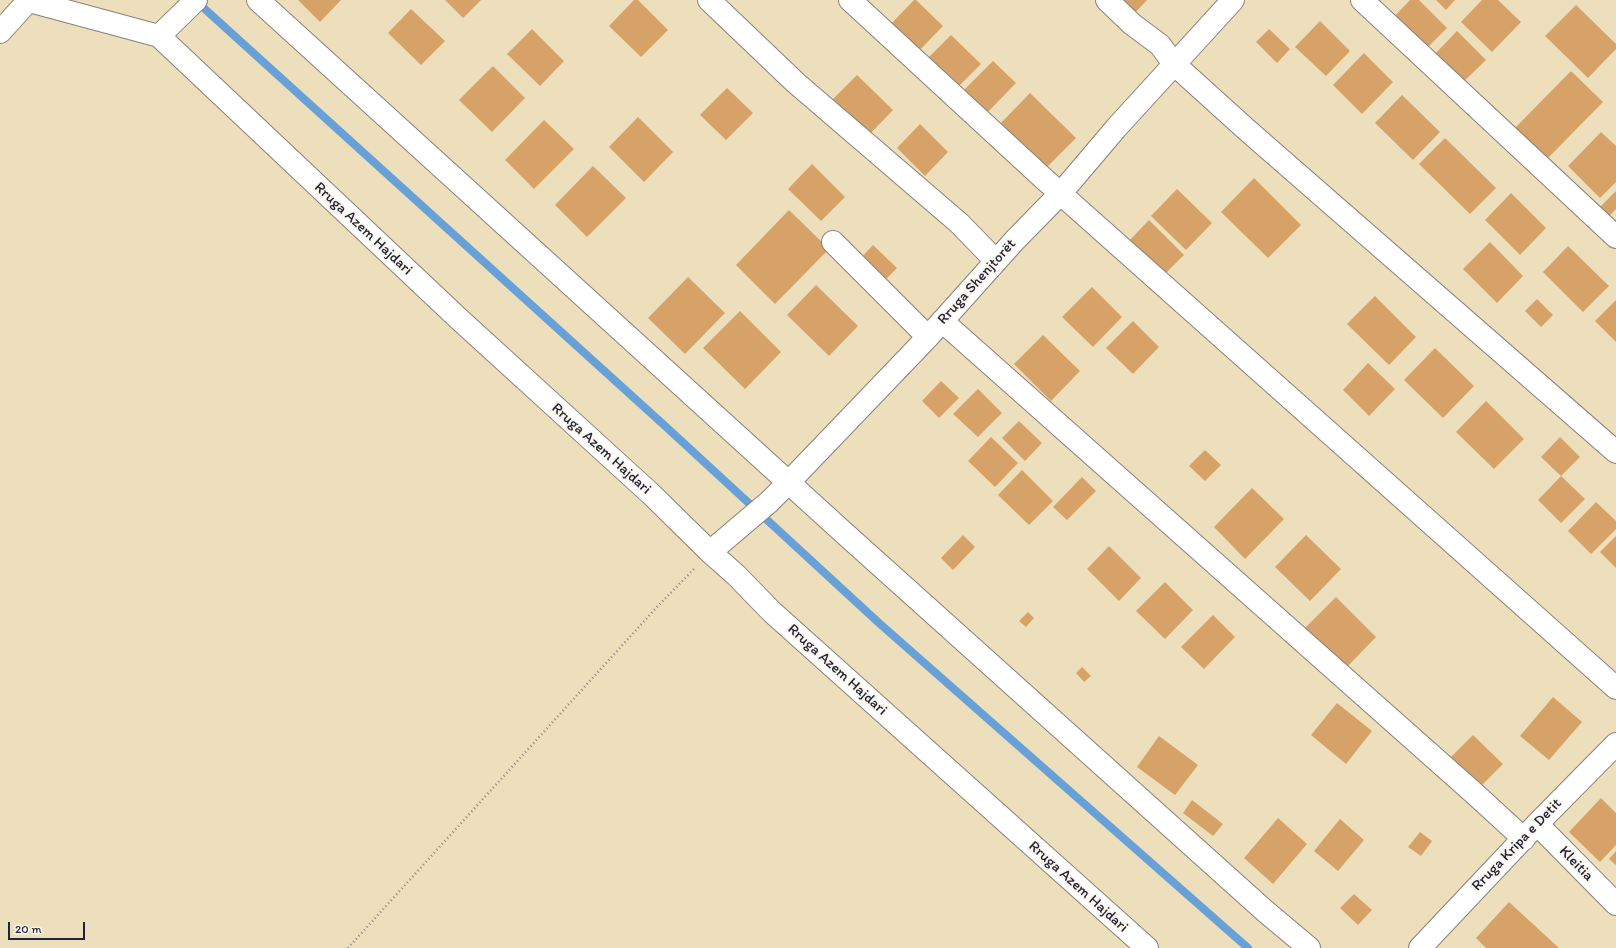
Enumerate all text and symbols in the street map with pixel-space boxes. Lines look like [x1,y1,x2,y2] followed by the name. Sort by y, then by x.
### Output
[310,179,416,279] street label: Rruga Azem Hajdari
[934,236,1020,328] street label: Rruga Shenjtorët
[547,400,655,498] street label: Rruga Azem Hajdari
[783,621,891,719] street label: Rruga Azem Hajdari
[1468,795,1566,895] street label: Rruga Kripa e Detit
[1024,838,1132,936] street label: Rruga Azem Hajdari
[1555,843,1597,885] street label: Kleitia
[10,914,87,940] scale bar
[15,922,42,936] text: 20 m

